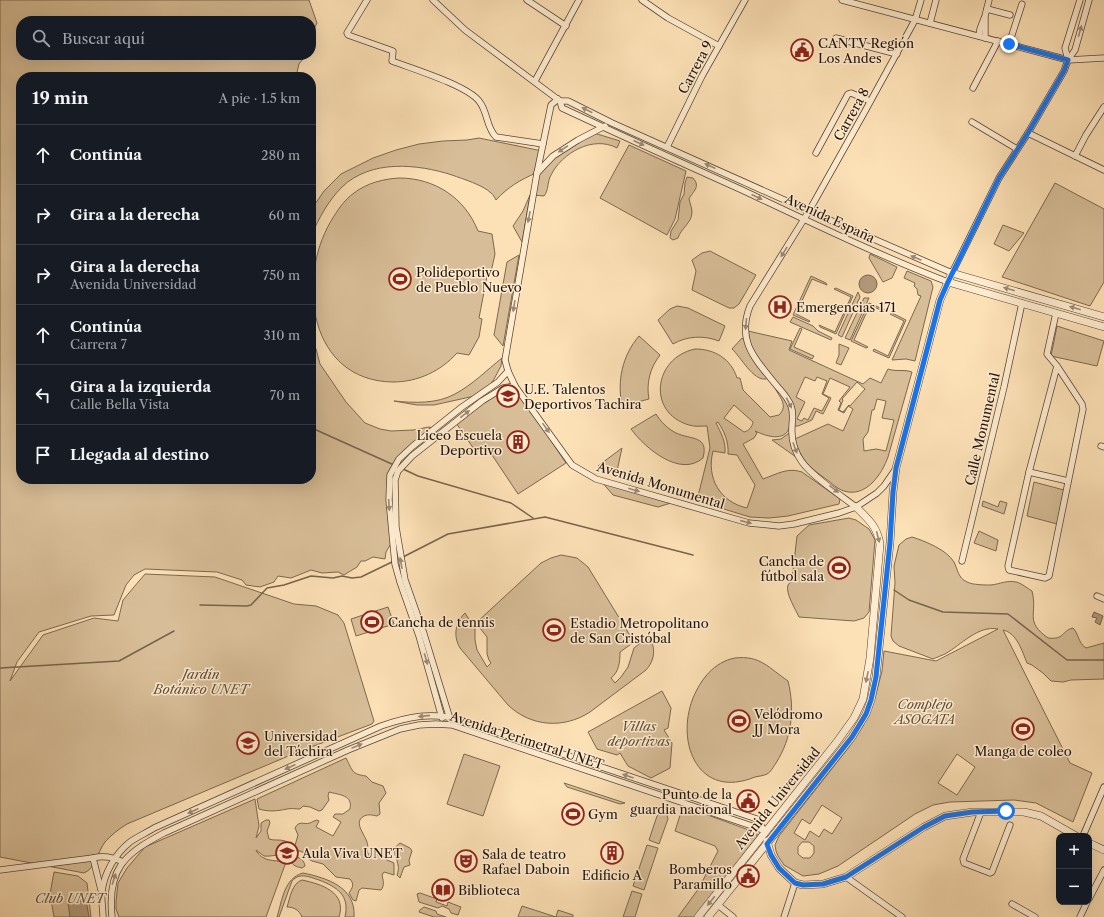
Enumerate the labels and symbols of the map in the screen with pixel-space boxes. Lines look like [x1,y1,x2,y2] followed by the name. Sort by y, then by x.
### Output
[1077,24,1083,36] one-way arrow
[818,35,914,66] place label: CANTV Región Los Andes
[1000,35,1018,53] route end
[789,37,815,63] public building icon: CANTV Región Los Andes
[674,38,716,96] street label: Carrera 9
[830,85,872,143] street label: Carrera 8
[581,107,592,113] one-way arrow
[633,140,644,146] one-way arrow
[557,146,569,153] one-way arrow
[704,163,715,169] one-way arrow
[782,190,878,246] street label: Avenida España
[751,194,763,200] one-way arrow
[526,211,532,223] one-way arrow
[780,246,787,258] one-way arrow
[911,255,922,261] one-way arrow
[416,264,522,295] place label: Polideportivo de Pueblo Nuevo
[387,266,413,292] sports icon: Polideportivo de Pueblo Nuevo
[1002,286,1014,292] one-way arrow
[767,294,793,320] hospital icon: Emergencias 171
[796,299,897,315] place label: Emergencias 171
[511,300,517,312] one-way arrow
[1069,305,1081,311] one-way arrow
[742,318,749,330] one-way arrow
[961,371,1003,487] street label: Calle Monumental
[524,381,642,412] place label: U.E. Talentos Deportivos Tachira
[495,383,521,409] school or university icon: U.E. Talentos Deportivos Tachira
[786,397,792,408] one-way arrow
[460,410,471,418] one-way arrow
[541,422,550,433] one-way arrow
[417,427,502,458] place label: Liceo Escuela Deportivo
[505,429,531,455] building icon: Liceo Escuela Deportivo
[793,443,799,455] one-way arrow
[594,458,727,512] street label: Avenida Monumental
[828,485,839,494] one-way arrow
[628,487,640,493] one-way arrow
[386,499,392,512] one-way arrow
[740,520,753,526] one-way arrow
[875,532,881,544] one-way arrow
[759,553,824,584] place label: Cancha de fútbol sala
[826,555,852,581] sports icon: Cancha de fútbol sala
[398,557,404,569] one-way arrow
[359,609,385,635] sports icon: Cancha de tennis
[388,614,495,630] place label: Cancha de tennis
[570,615,709,646] place label: Estadio Metropolitano de San Cristóbal
[541,617,567,643] sports icon: Estadio Metropolitano de San Cristóbal
[423,653,429,665] one-way arrow
[153,666,251,697] park label: Jardín Botánico UNET
[864,671,870,684] one-way arrow
[892,696,956,727] park label: Complejo ASOGATA
[752,706,823,737] place label: Velódromo JJ Mora
[447,707,606,773] street label: Avenida Perimetral UNET
[726,708,752,734] sports icon: Velódromo JJ Mora
[418,713,430,719] one-way arrow
[1010,716,1036,742] sports icon: Manga de coleo
[607,718,671,749] park label: Villas deportivas
[264,728,337,759] place label: Universidad del Táchira
[235,730,261,756] school or university icon: Universidad del Táchira
[352,743,363,749] one-way arrow
[974,743,1072,759] place label: Manga de coleo
[730,744,823,853] street label: Avenida Universidad
[284,764,296,770] one-way arrow
[622,773,634,779] one-way arrow
[630,786,732,817] place label: Punto de la guardia nacional
[735,788,761,814] public building icon: Punto de la guardia nacional
[560,801,586,827] sports icon: Gym
[997,802,1015,820] route start
[588,806,618,822] place label: Gym
[187,808,198,814] one-way arrow
[274,840,300,866] school or university icon: Aula Viva UNET
[599,840,625,866] building icon: Edificio A
[301,845,403,861] place label: Aula Viva UNET
[482,846,570,877] place label: Sala de teatro Rafael Daboin
[453,848,479,874] theatre icon: Sala de teatro Rafael Daboin
[669,861,732,892] place label: Bomberos Paramillo
[735,863,761,889] public building icon: Bomberos Paramillo
[582,867,643,883] place label: Edificio A
[112,872,118,884] one-way arrow
[430,877,456,903] library icon: Biblioteca
[458,882,520,898] place label: Biblioteca
[35,890,108,906] park label: Club UNET
[706,895,715,906] one-way arrow

